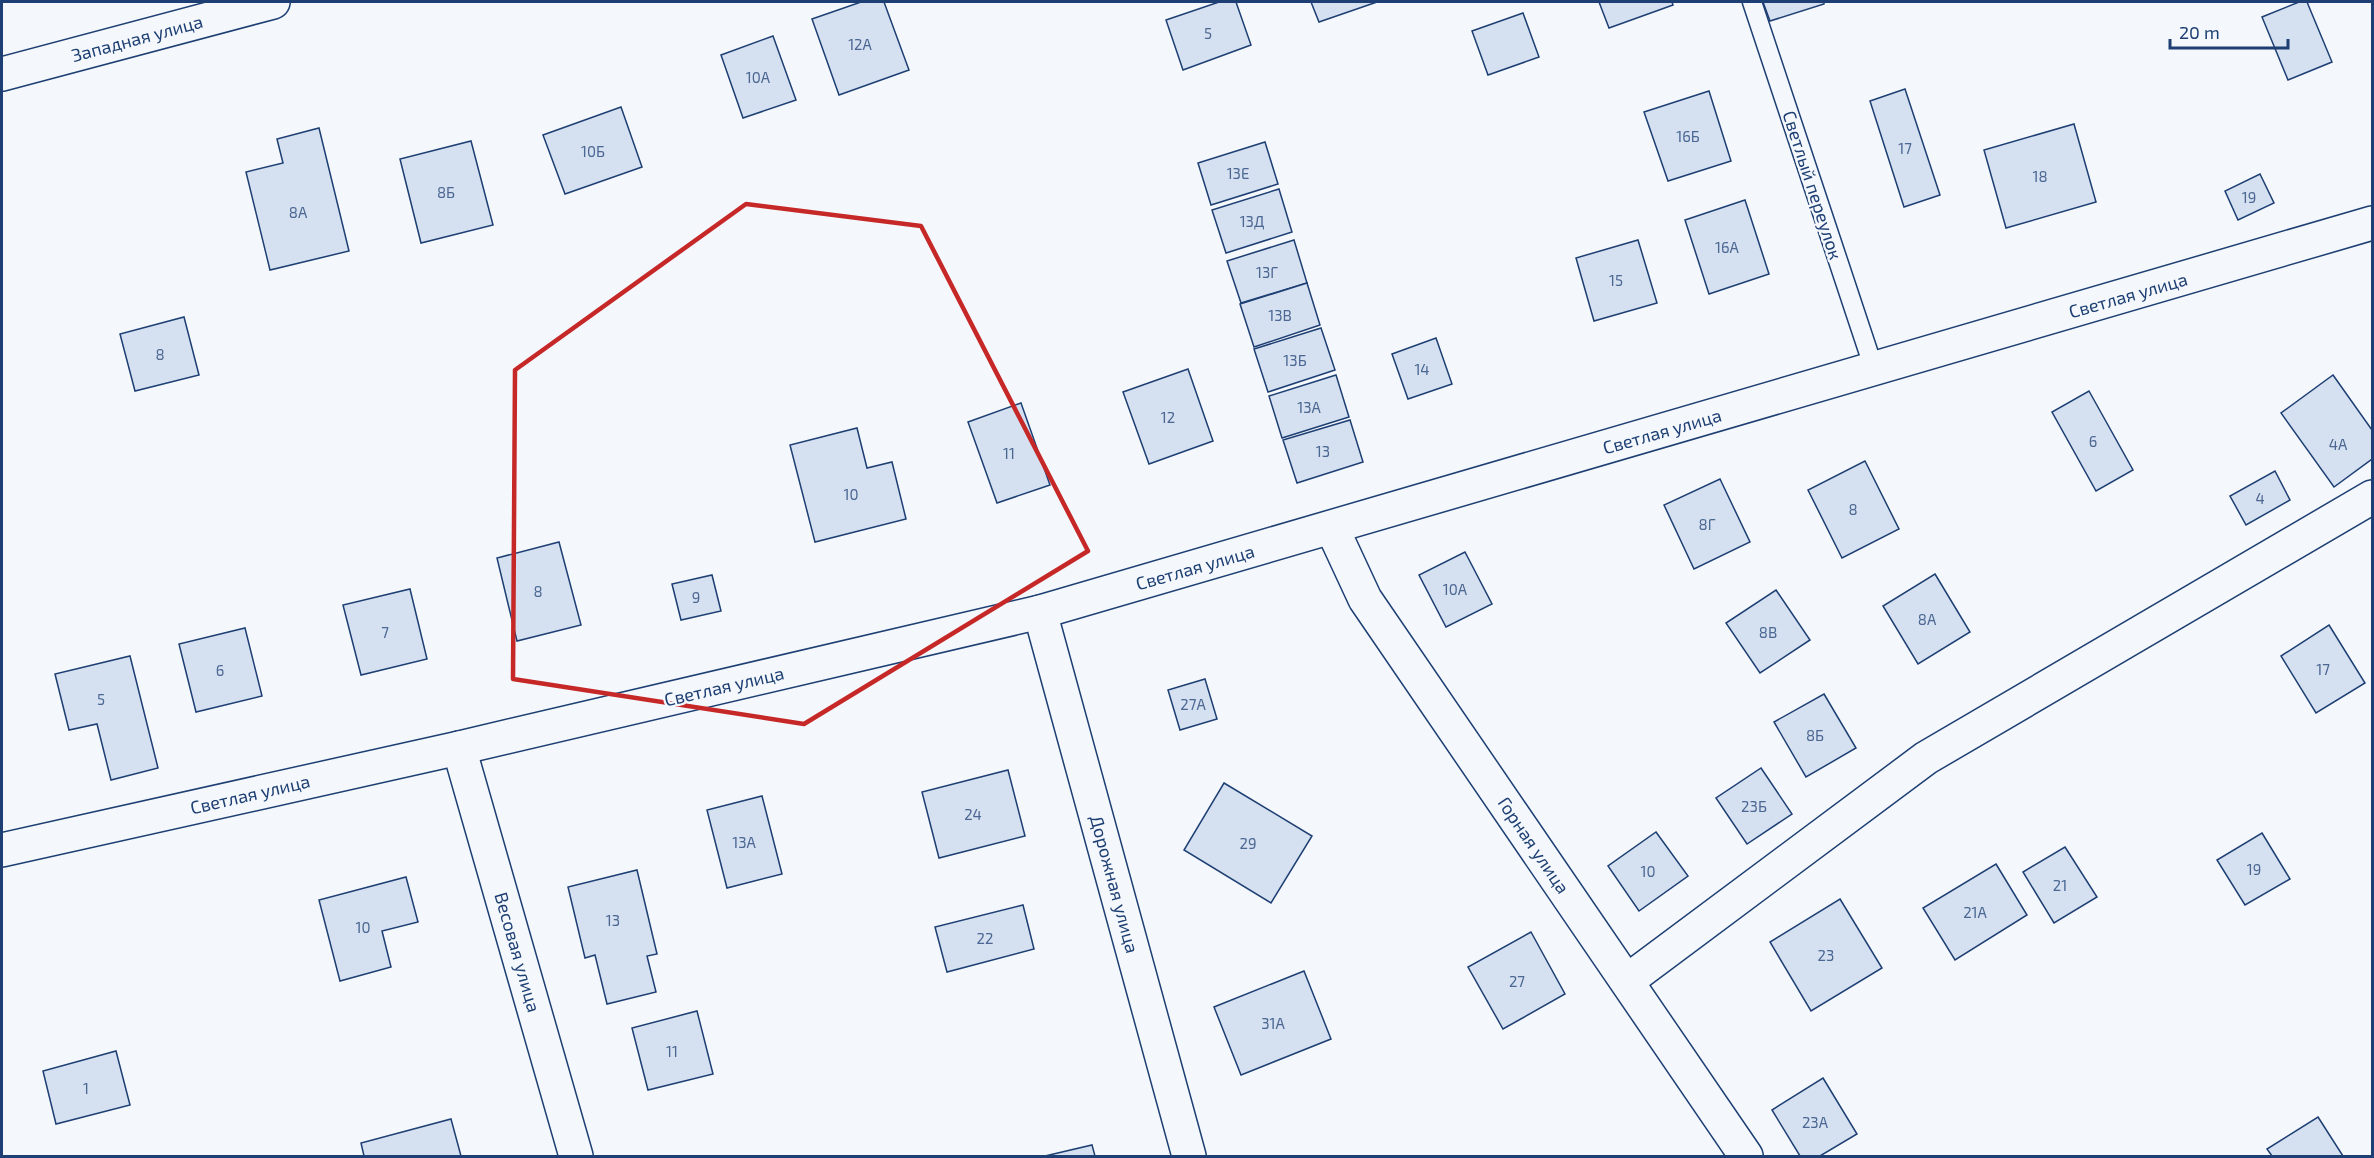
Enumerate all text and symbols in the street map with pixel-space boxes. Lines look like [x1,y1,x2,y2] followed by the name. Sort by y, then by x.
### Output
[69,10,205,66] street label: Западная улица
[2170,12,2288,50] scale bar
[2179,21,2220,43] text: 20 m
[1204,24,1212,42] house number: 5
[848,35,873,53] house number: 12А
[746,68,771,86] house number: 10А
[1779,108,1848,263] street label: Светлый переулок
[1676,127,1700,145] house number: 16Б
[1898,139,1912,157] house number: 17
[581,142,605,160] house number: 10Б
[1227,164,1249,182] house number: 13Е
[2032,167,2048,185] house number: 18
[437,183,455,201] house number: 8Б
[2242,188,2256,206] house number: 19
[289,203,308,221] house number: 8А
[1240,212,1264,230] house number: 13Д
[1715,238,1740,256] house number: 16А
[1256,263,1278,281] house number: 13Г
[2066,268,2190,322] street label: Светлая улица
[1609,271,1623,289] house number: 15
[1268,306,1292,324] house number: 13В
[155,345,165,363] house number: 8
[1283,351,1307,369] house number: 13Б
[1414,360,1430,378] house number: 14
[1297,398,1321,416] house number: 13А
[1600,404,1724,458] street label: Светлая улица
[1161,408,1175,426] house number: 12
[2089,432,2097,450] house number: 6
[2329,435,2348,453] house number: 4А
[1316,442,1330,460] house number: 13
[1003,444,1015,462] house number: 11
[843,485,859,503] house number: 10
[2255,489,2265,507] house number: 4
[1848,500,1858,518] house number: 8
[1699,515,1716,533] house number: 8Г
[1133,540,1257,594] street label: Светлая улица
[1443,580,1468,598] house number: 10А
[533,582,543,600] house number: 8
[692,588,700,606] house number: 9
[1918,610,1937,628] house number: 8А
[381,623,389,641] house number: 7
[1759,623,1777,641] house number: 8В
[2316,660,2330,678] house number: 17
[216,661,224,679] house number: 6
[662,662,786,710] street label: Светлая улица
[97,690,105,708] house number: 5
[1180,695,1206,713] house number: 27А
[1806,726,1824,744] house number: 8Б
[188,770,312,818] street label: Светлая улица
[1494,793,1574,897] street label: Горная улица
[1741,797,1767,815] house number: 23Б
[964,805,982,823] house number: 24
[1086,812,1144,956] street label: Дорожная улица
[732,833,756,851] house number: 13А
[1239,834,1257,852] house number: 29
[2247,860,2261,878] house number: 19
[1640,862,1656,880] house number: 10
[2053,876,2067,894] house number: 21
[490,889,546,1015] street label: Весовая улица
[1963,903,1988,921] house number: 21А
[606,911,620,929] house number: 13
[355,918,371,936] house number: 10
[977,929,993,947] house number: 22
[1818,946,1834,964] house number: 23
[1509,972,1525,990] house number: 27
[1261,1014,1285,1032] house number: 31А
[666,1042,678,1060] house number: 11
[83,1079,89,1097] house number: 1
[1802,1113,1829,1131] house number: 23А

